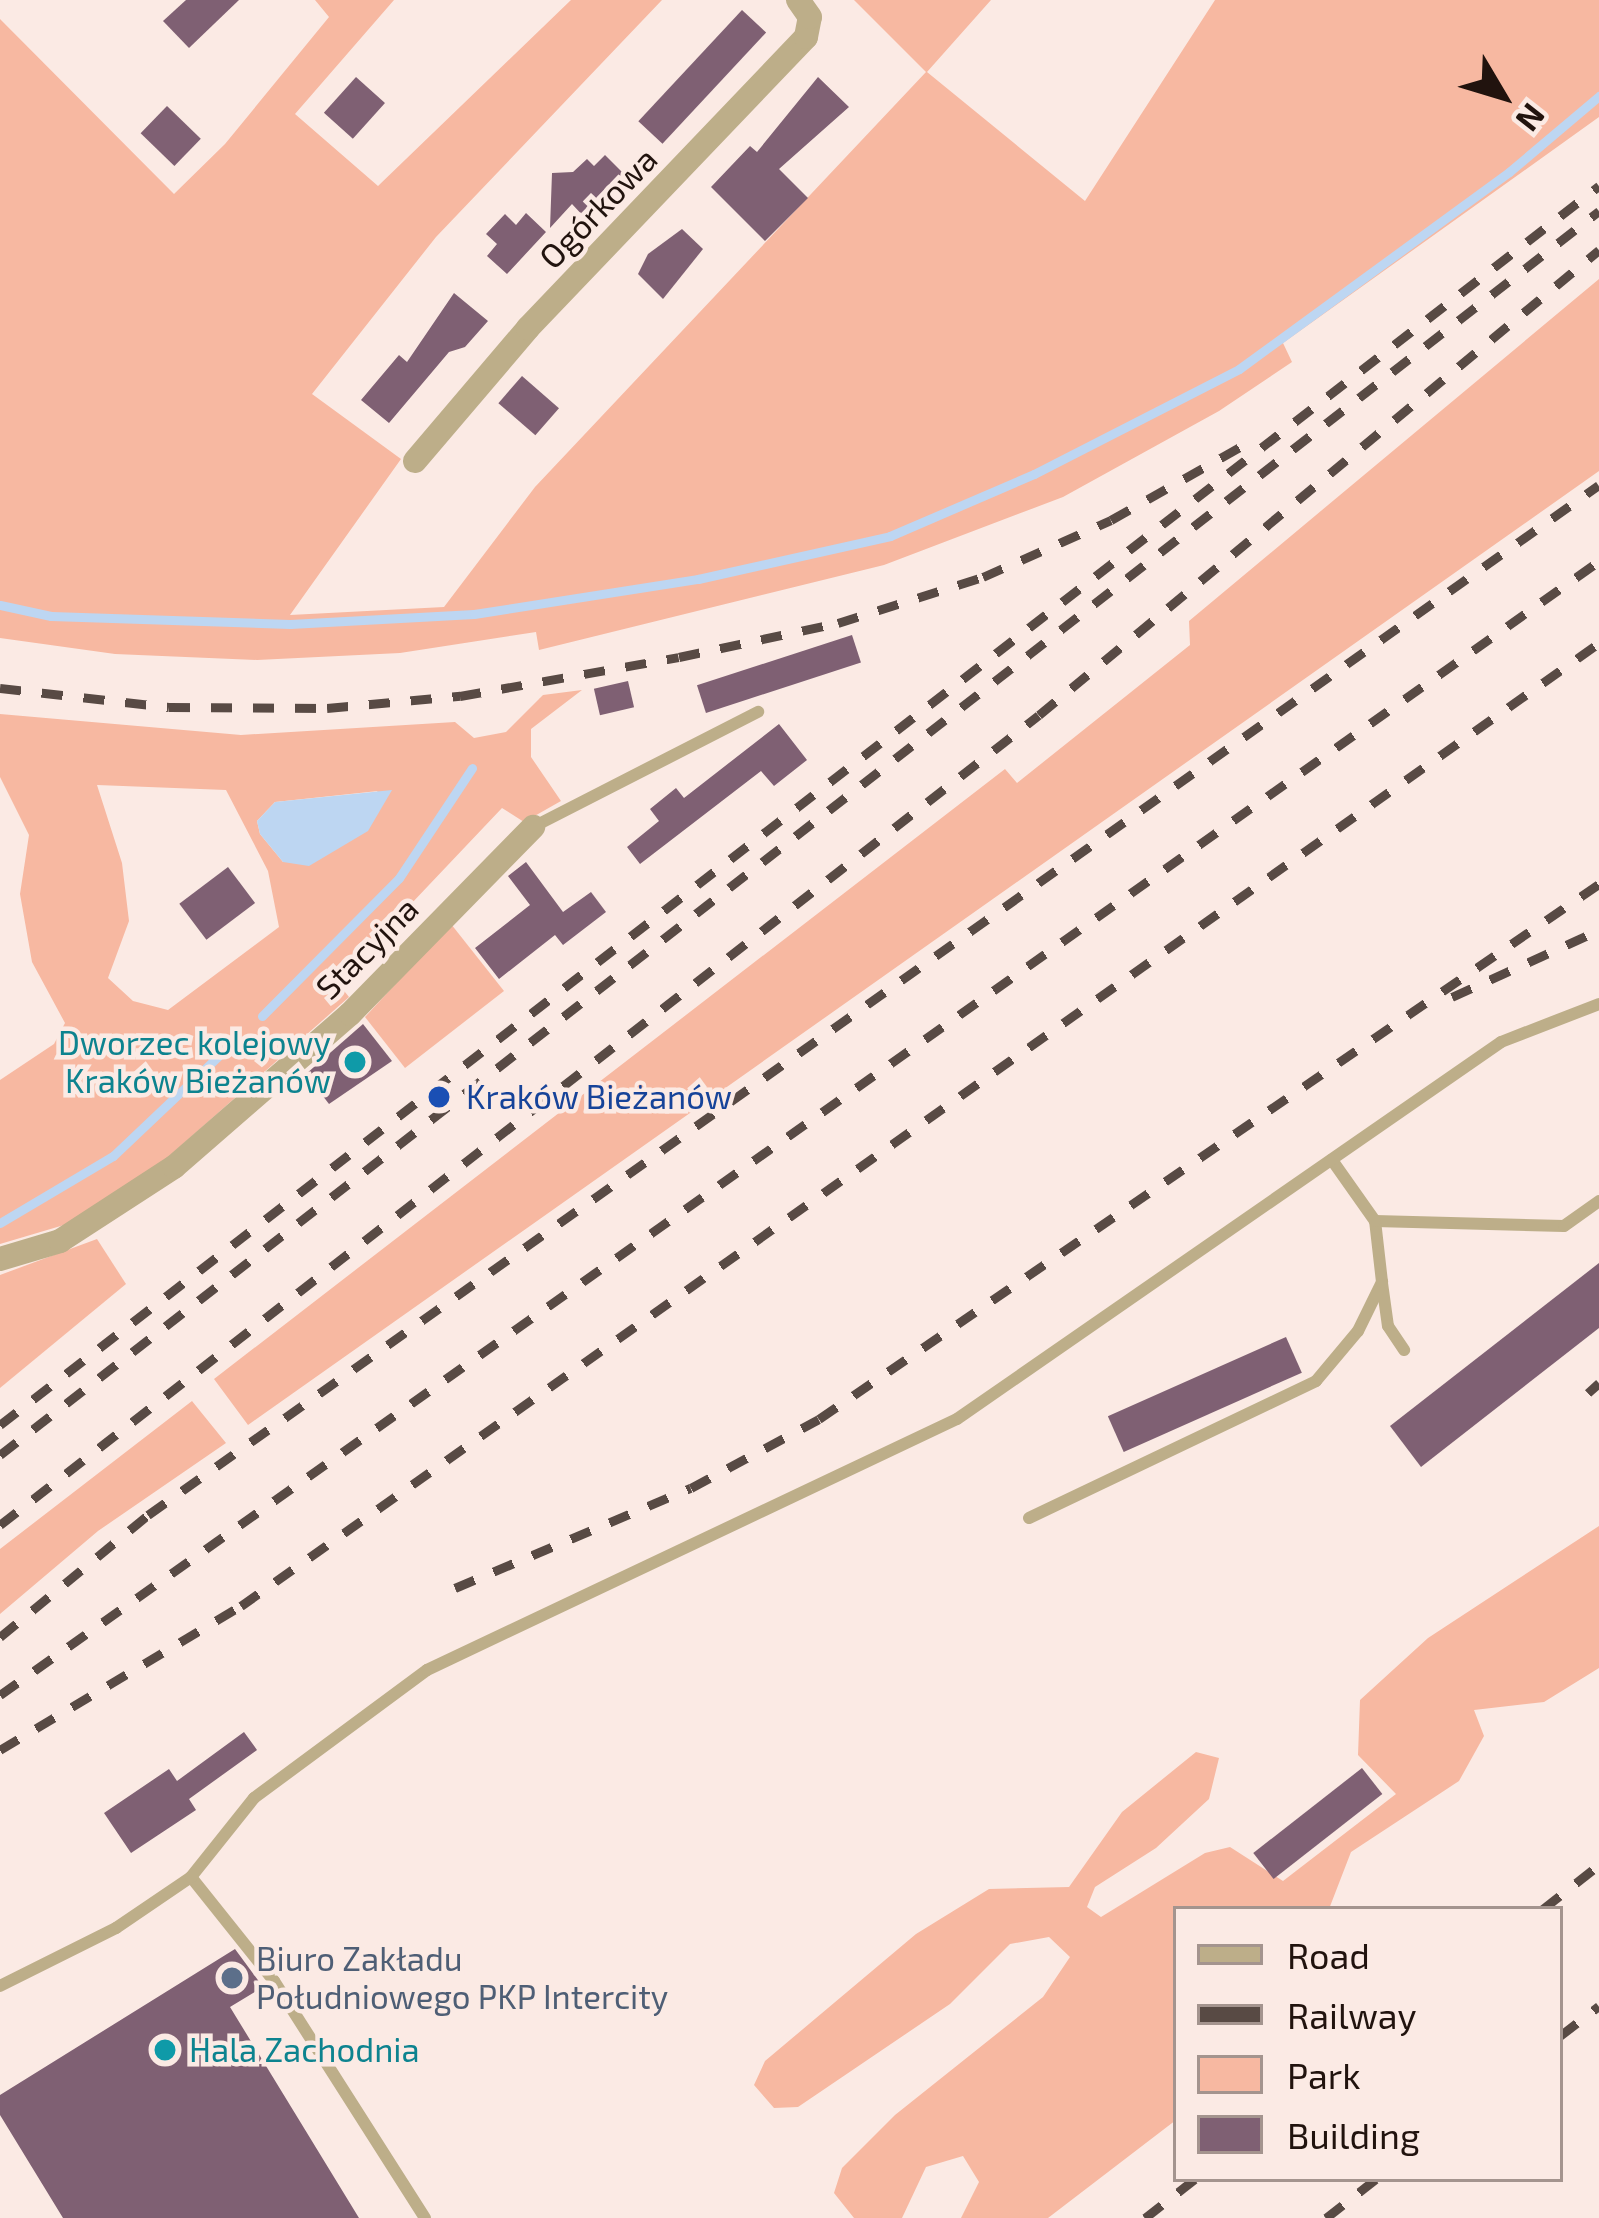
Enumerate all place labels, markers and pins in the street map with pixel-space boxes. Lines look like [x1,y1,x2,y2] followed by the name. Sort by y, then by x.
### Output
[58,1023,331,1101] place label: Dworzec kolejowy Kraków Bieżanów
[342,1049,368,1075] marker: Dworzec kolejowy Kraków Bieżanów
[466,1077,733,1117] place label: Kraków Bieżanów
[423,1081,455,1113] marker: Kraków Bieżanów
[256,1939,669,2017] place label: Biuro Zakładu Południowego PKP Intercity
[219,1965,245,1991] marker: Biuro Zakładu Południowego PKP Intercity
[189,2030,420,2070] place label: Hala Zachodnia
[152,2037,178,2063] marker: Hala Zachodnia

